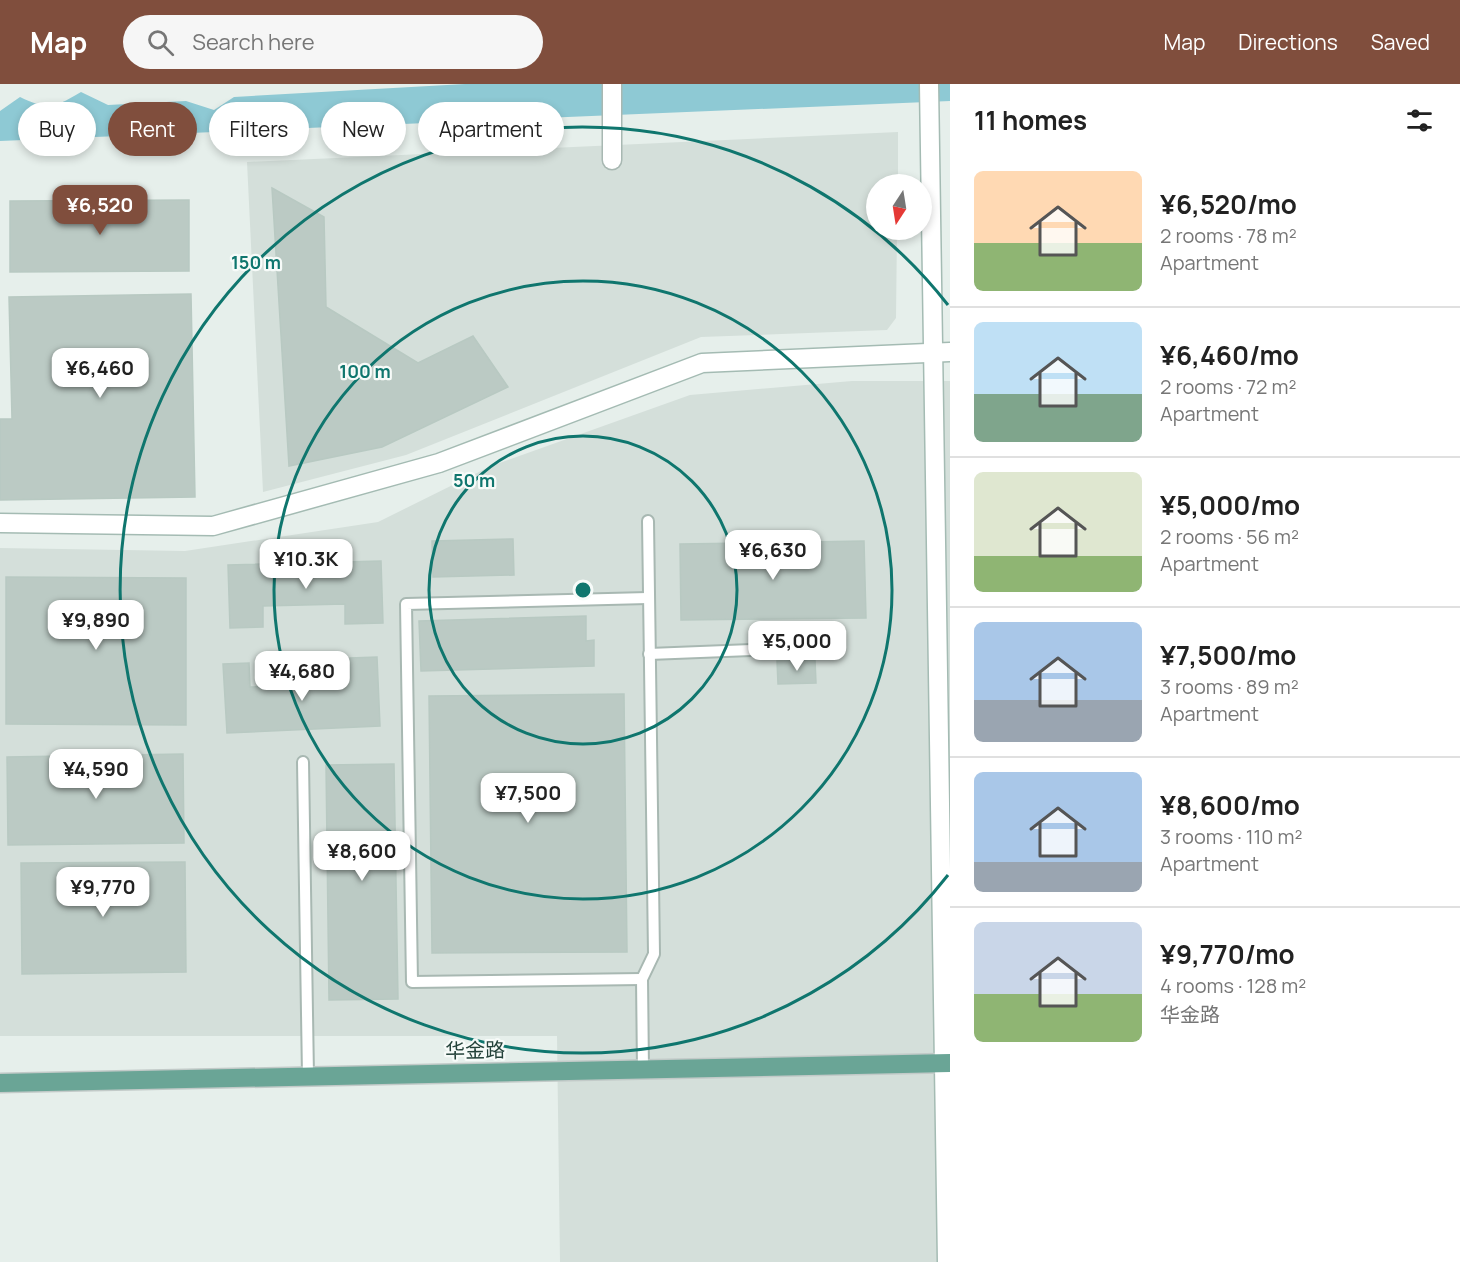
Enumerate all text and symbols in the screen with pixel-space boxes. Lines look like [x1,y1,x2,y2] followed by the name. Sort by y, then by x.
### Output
[123,15,543,69] search box
[30,23,87,61] text: Map
[144,26,177,59] icon: search
[192,27,315,57] text: Search here
[1164,28,1205,56] text: Map
[1238,28,1338,56] text: Directions
[1371,28,1430,56] text: Saved
[18,102,96,156] chip: Buy
[108,102,197,156] chip: Rent
[209,102,309,156] chip: Filters
[321,102,406,156] chip: New
[418,102,564,156] chip: Apartment
[974,102,1087,138] text: 11 homes
[1403,104,1436,137] icon: filters
[866,174,932,240] north arrow
[866,174,932,240] map controls
[51,185,149,236] pin: ¥6,520
[1160,186,1297,222] text: ¥6,520/mo
[66,191,134,218] text: ¥6,520
[1022,195,1094,267] icon: home
[1160,222,1297,249] text: 2 rooms · 78 m²
[1160,249,1259,276] text: Apartment
[231,250,281,274] text: 150 m
[1160,337,1299,373] text: ¥6,460/mo
[1022,346,1094,418] icon: home
[51,348,149,399] pin: ¥6,460
[66,354,134,381] text: ¥6,460
[339,359,391,383] text: 100 m
[1160,373,1296,400] text: 2 rooms · 72 m²
[1160,400,1259,427] text: Apartment
[453,468,495,492] text: 50 m
[1160,487,1300,523] text: ¥5,000/mo
[1022,496,1094,568] icon: home
[1160,523,1299,550] text: 2 rooms · 56 m²
[724,530,822,581] pin: ¥6,630
[739,536,807,563] text: ¥6,630
[257,539,355,590] pin: ¥10.3K
[274,545,338,572] text: ¥10.3K
[1160,550,1259,577] text: Apartment
[573,580,593,600] centre of rings
[47,600,145,651] pin: ¥9,890
[62,606,130,633] text: ¥9,890
[748,621,846,672] pin: ¥5,000
[762,627,832,654] text: ¥5,000
[1160,637,1296,673] text: ¥7,500/mo
[1022,646,1094,718] icon: home
[253,651,351,702] pin: ¥4,680
[269,657,335,684] text: ¥4,680
[1160,673,1299,700] text: 3 rooms · 89 m²
[1160,700,1259,727] text: Apartment
[47,749,145,800] pin: ¥4,590
[63,755,129,782] text: ¥4,590
[479,773,577,824] pin: ¥7,500
[495,779,561,806] text: ¥7,500
[1160,787,1300,823] text: ¥8,600/mo
[1022,796,1094,868] icon: home
[1160,823,1302,850] text: 3 rooms · 110 m²
[313,831,411,882] pin: ¥8,600
[327,837,397,864] text: ¥8,600
[1160,850,1259,877] text: Apartment
[54,867,152,918] pin: ¥9,770
[70,873,136,900] text: ¥9,770
[1160,936,1295,972] text: ¥9,770/mo
[1022,946,1094,1018] icon: home
[1160,972,1306,999] text: 4 rooms · 128 m²
[1160,1001,1220,1028] text: 华金路
[445,1036,505,1064] street label: 华金路

